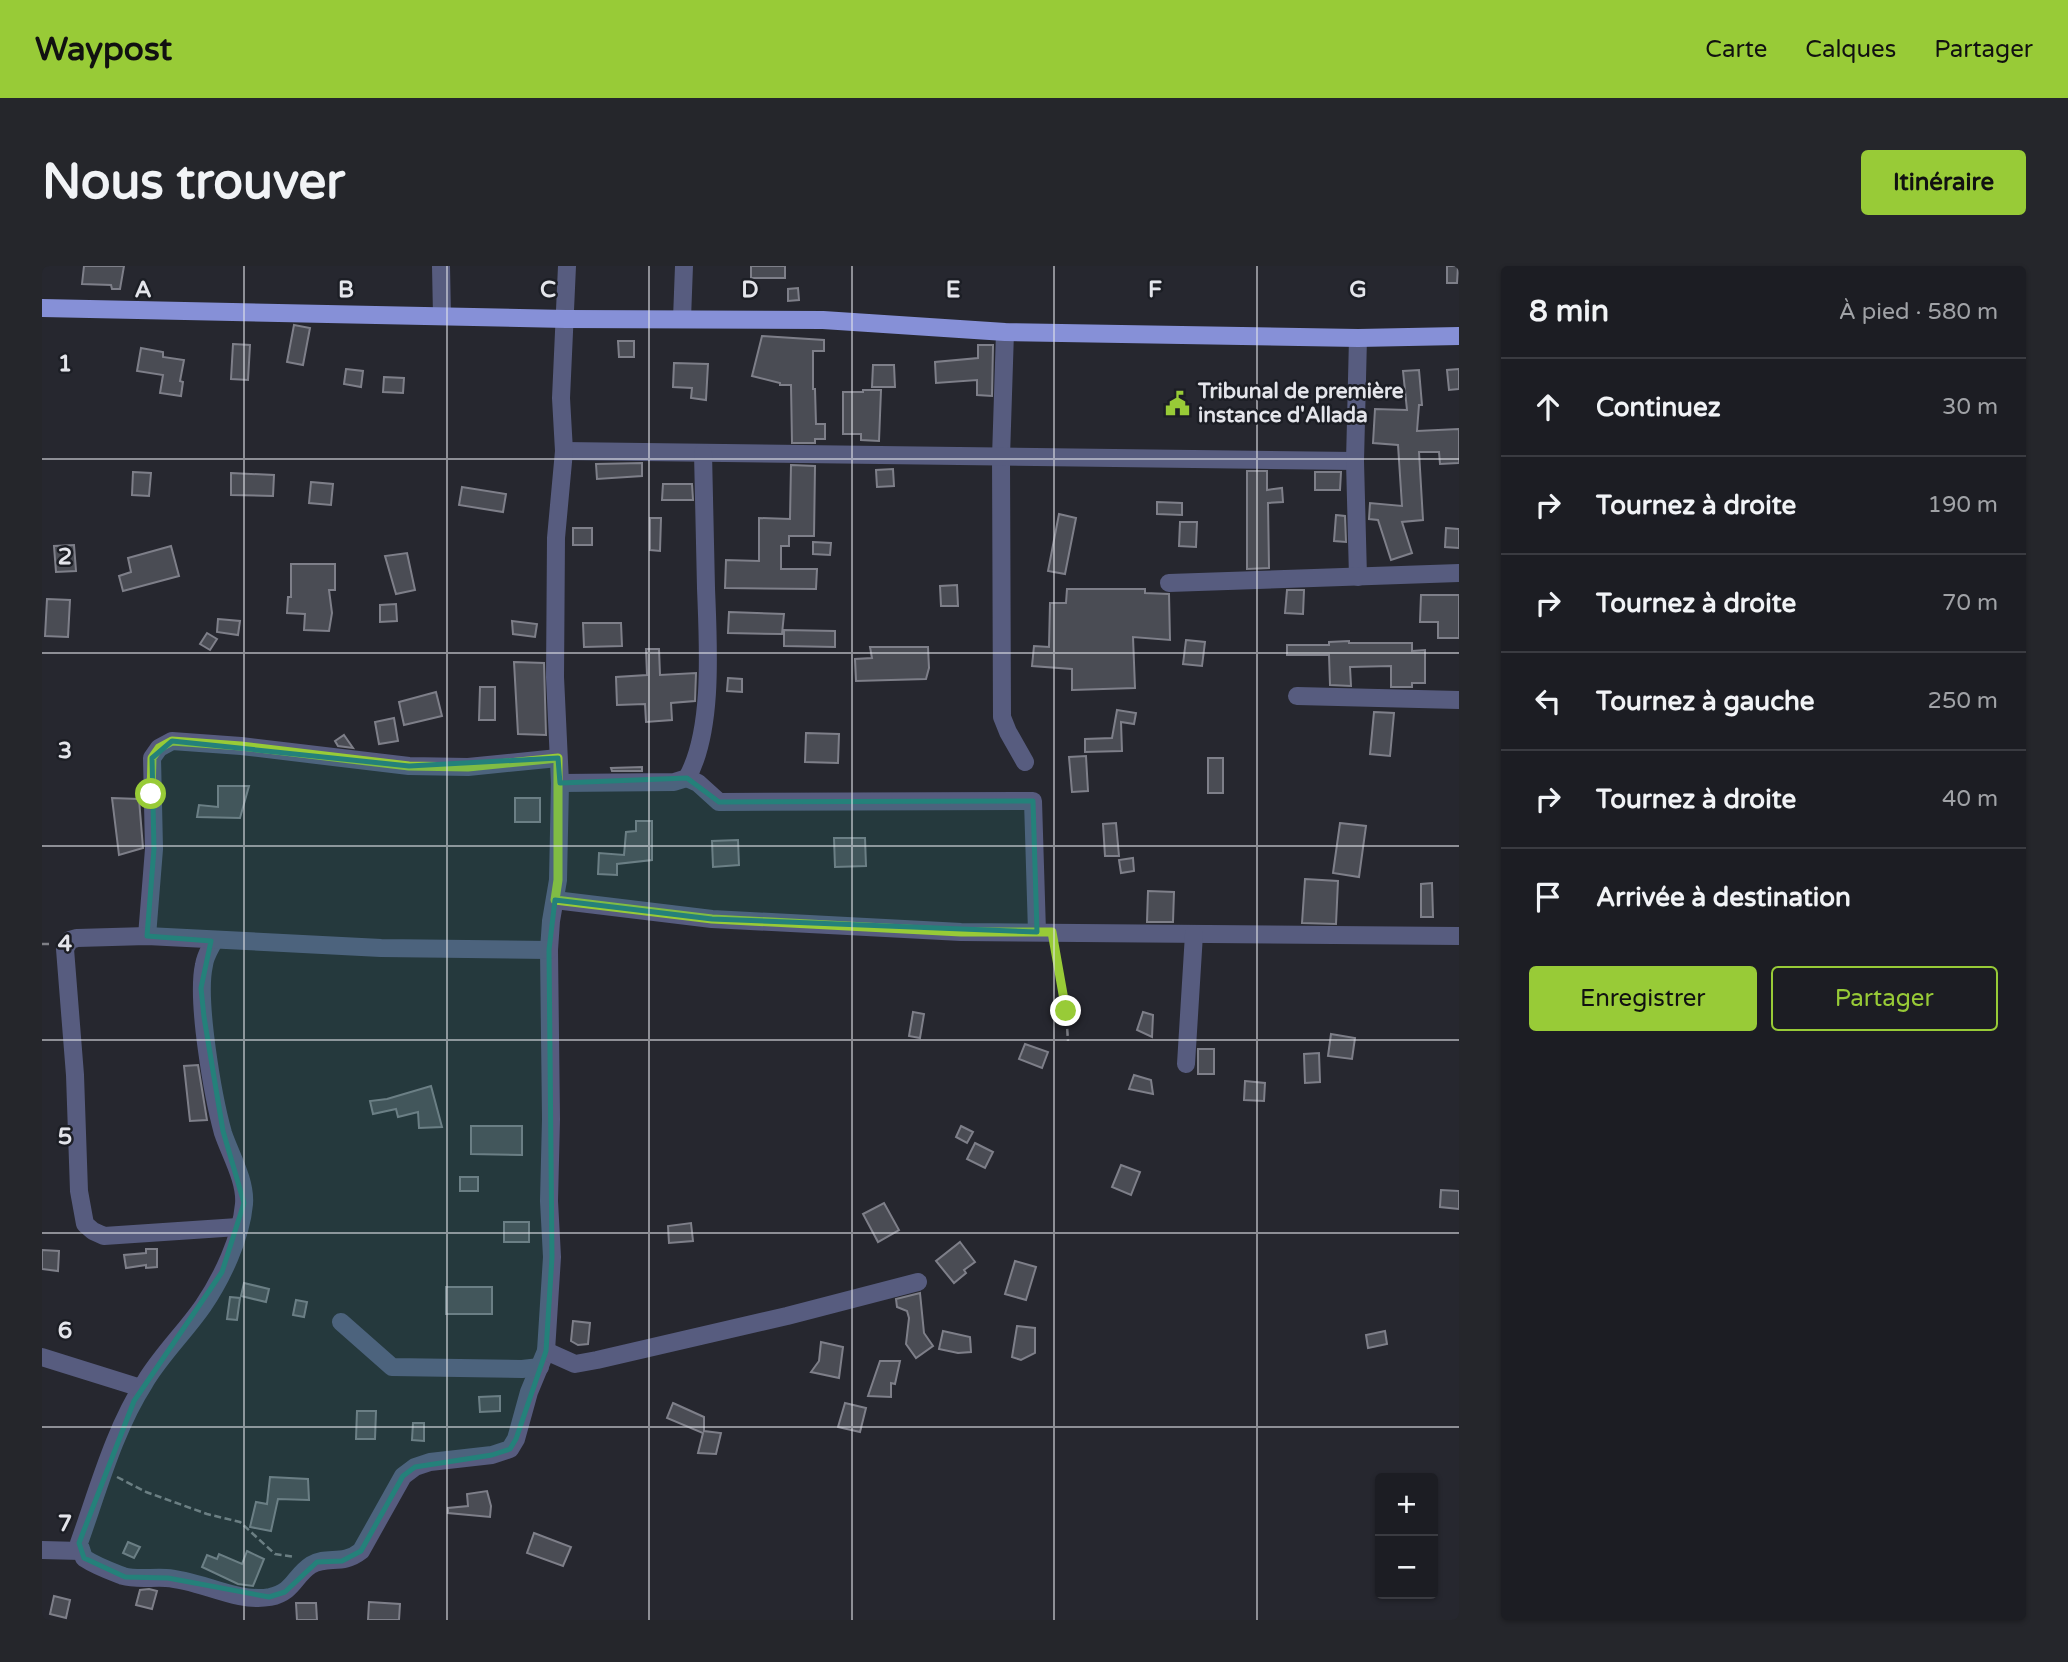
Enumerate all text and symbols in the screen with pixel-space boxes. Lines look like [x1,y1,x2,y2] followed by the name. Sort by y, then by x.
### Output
[35,30,172,69] text: Waypost
[1705,35,1767,64] text: Carte
[1805,35,1896,64] text: Calques
[1934,35,2033,64] text: Partager
[1861,150,2026,215] button: Itinéraire
[42,153,345,212] text: Nous trouver
[134,276,152,304] text: A
[338,276,354,304] text: B
[540,276,556,304] text: C
[741,276,759,304] text: D
[946,276,960,304] text: E
[1148,276,1162,304] text: F
[1349,276,1367,304] text: G
[1529,293,1609,330] text: 8 min
[1839,298,1998,326] text: À pied · 580 m
[58,350,72,378] text: 1
[1197,379,1404,428] place label: Tribunal de première instance d'Allada
[1529,388,1567,426] icon: ahead
[1164,389,1192,417] public building icon: Tribunal de première instance d'Allada
[1596,392,1721,423] text: Continuez
[1942,393,1998,421] text: 30 m
[1529,486,1567,524] icon: right
[1596,490,1796,521] text: Tournez à droite
[1928,491,1998,519] text: 190 m
[58,543,72,571] text: 2
[1529,584,1567,622] icon: right
[1596,588,1796,619] text: Tournez à droite
[1942,589,1998,617] text: 70 m
[1529,682,1567,720] icon: left
[1596,686,1815,717] text: Tournez à gauche
[1928,687,1998,715] text: 250 m
[58,737,72,765] text: 3
[135,778,166,809] route start
[1529,780,1567,818] icon: right
[1596,784,1796,815] text: Tournez à droite
[1942,785,1998,813] text: 40 m
[1529,878,1567,916] icon: arrive
[1596,882,1851,913] text: Arrivée à destination
[58,930,73,958] text: 4
[1529,966,1757,1031] button: Enregistrer
[1771,966,1998,1031] button: Partager
[1050,995,1081,1026] route end
[58,1123,72,1151] text: 5
[58,1317,72,1345] text: 6
[1375,1473,1438,1599] map controls
[1375,1473,1438,1536] button: +
[58,1510,72,1538] text: 7
[1375,1536,1438,1599] button: −

